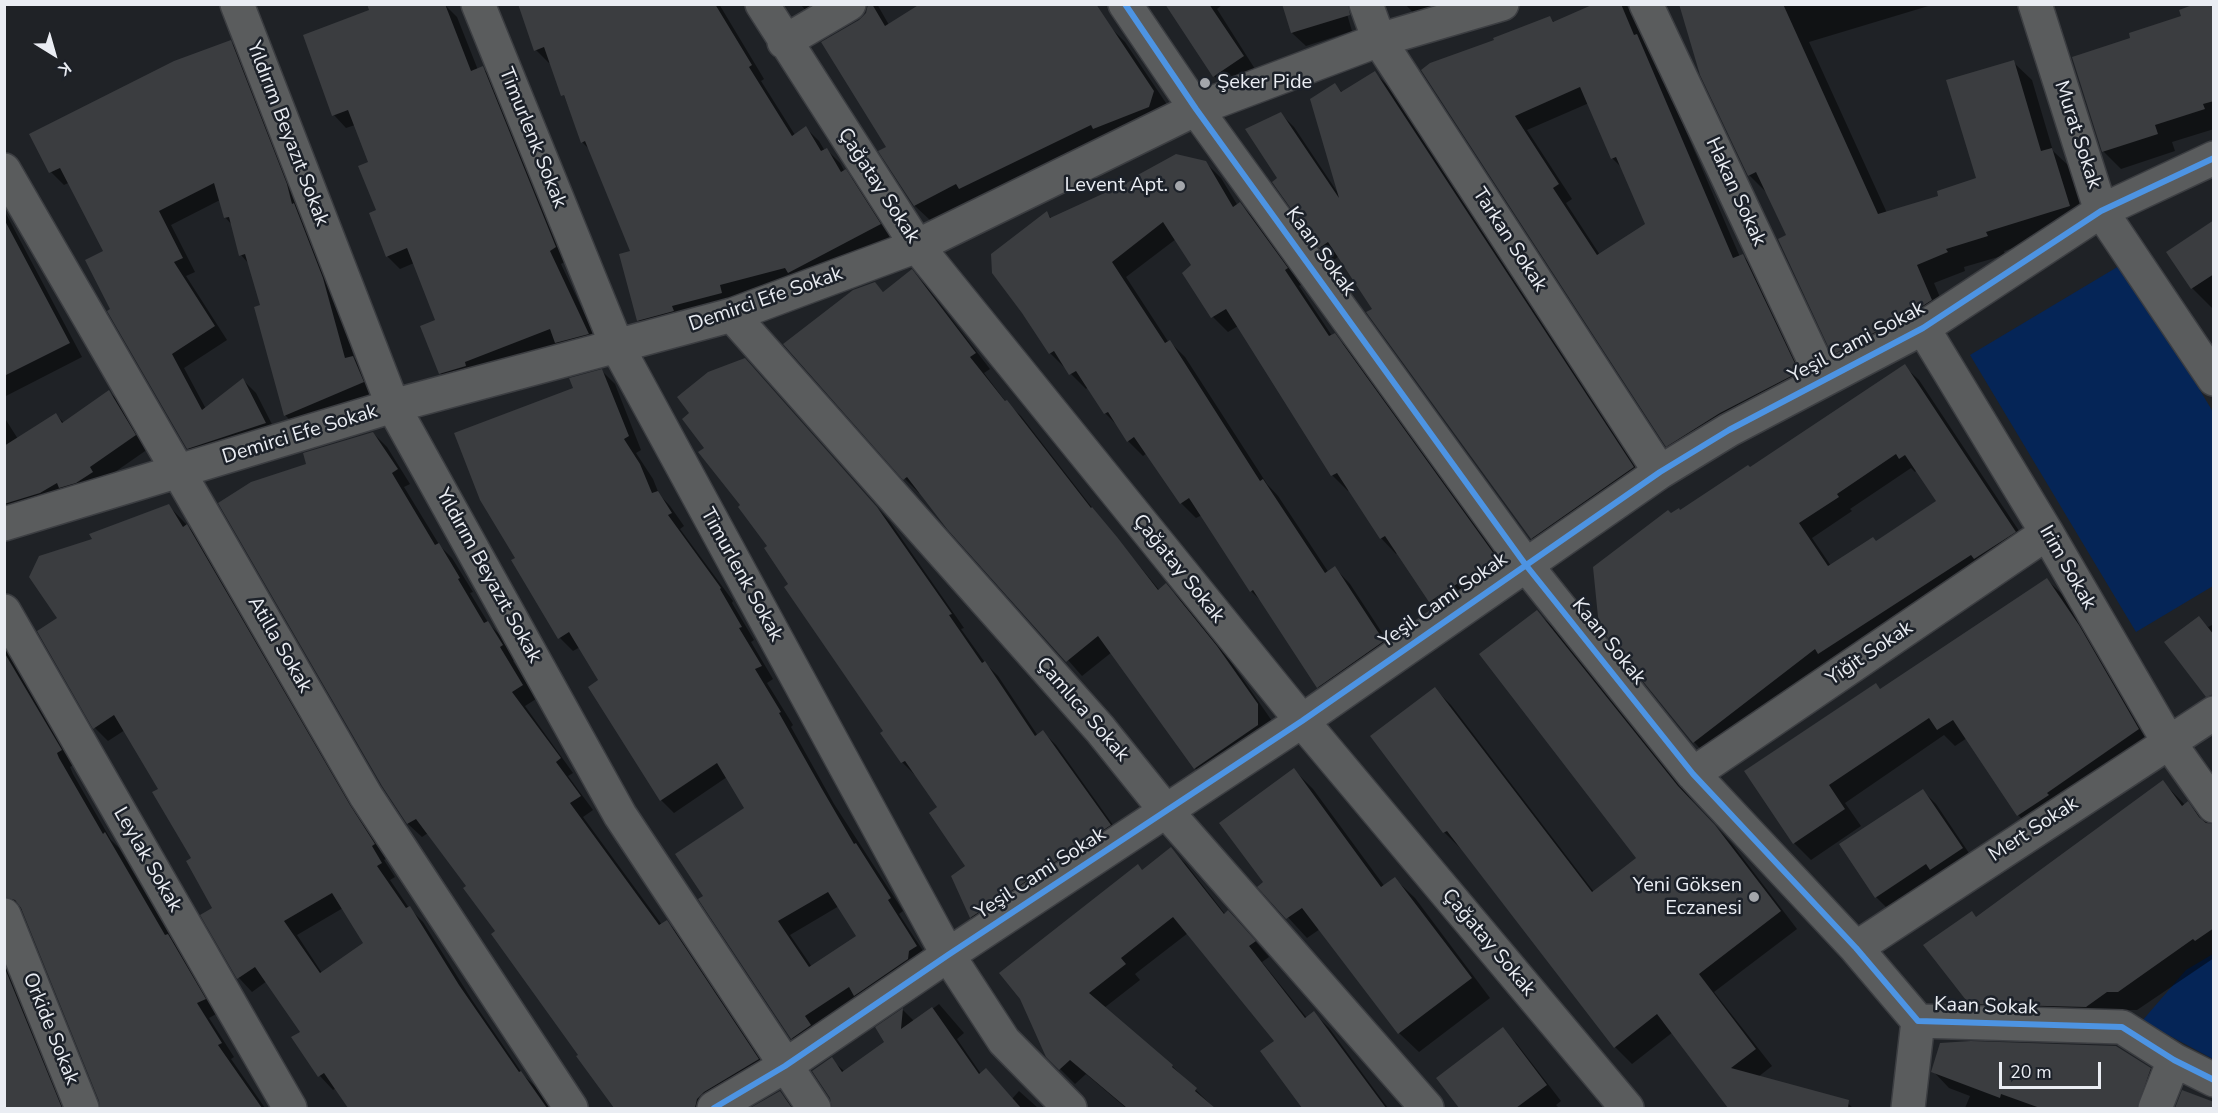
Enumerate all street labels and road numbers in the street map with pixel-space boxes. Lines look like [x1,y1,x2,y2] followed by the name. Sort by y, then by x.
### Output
[241,38,333,230] street label: Yıldırım Beyazıt Sokak
[493,64,571,212] street label: Timurlenk Sokak
[2048,78,2106,192] street label: Murat Sokak
[832,124,924,248] street label: Çağatay Sokak
[1699,134,1771,250] street label: Hakan Sokak
[1466,183,1552,297] street label: Tarkan Sokak
[1280,203,1360,301] street label: Kaan Sokak
[686,262,846,338] street label: Demirci Efe Sokak
[1785,297,1929,389] street label: Yeşil Cami Sokak
[220,400,380,470] street label: Demirci Efe Sokak
[430,485,546,667] street label: Yıldırım Beyazıt Sokak
[694,504,788,646] street label: Timurlenk Sokak
[1127,510,1229,628] street label: Çağatay Sokak
[2033,522,2101,614] street label: Irim Sokak
[1375,548,1513,654] street label: Yeşil Cami Sokak
[242,592,316,698] street label: Atilla Sokak
[1566,594,1650,690] street label: Kaan Sokak
[1822,616,1918,692] street label: Yiğit Sokak
[1030,653,1134,767] street label: Çamlıca Sokak
[1985,792,2083,868] street label: Mert Sokak
[107,803,187,917] street label: Leylak Sokak
[971,823,1111,925] street label: Yeşil Cami Sokak
[1436,884,1540,1002] street label: Çağatay Sokak
[17,970,83,1088] street label: Orkide Sokak
[1934,993,2038,1021] street label: Kaan Sokak

